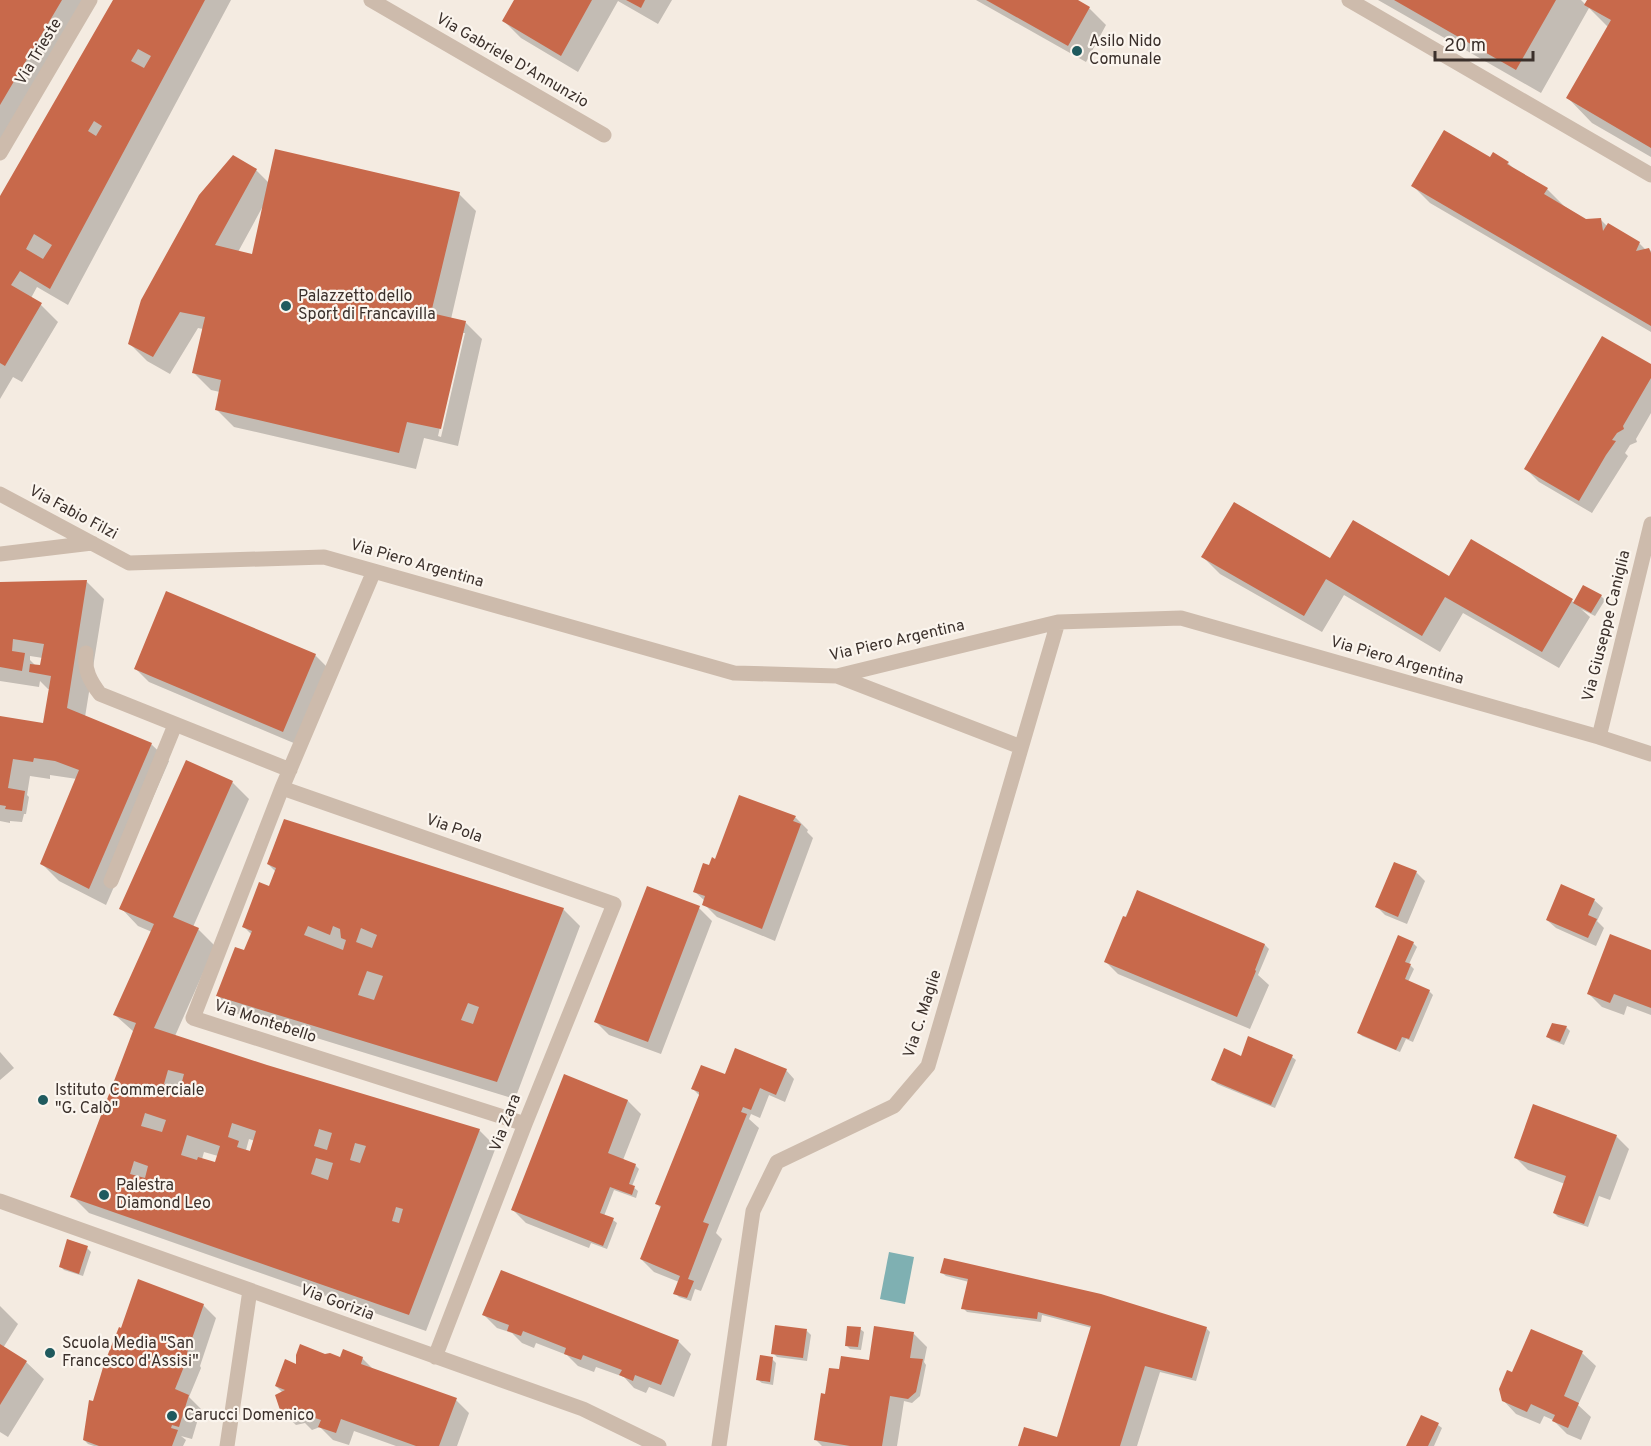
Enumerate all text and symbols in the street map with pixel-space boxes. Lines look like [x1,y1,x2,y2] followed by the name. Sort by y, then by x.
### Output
[432,9,592,113] street label: Via Gabriele D'Annunzio
[11,15,67,89] street label: Via Trieste
[1435,24,1532,62] scale bar
[1089,32,1162,70] place label: Asilo Nido Comunale
[1444,35,1486,58] text: 20 m
[1070,44,1084,58] marker: Asilo Nido Comunale
[298,287,436,325] place label: Palazzetto dello Sport di Francavilla
[279,299,293,313] marker: Palazzetto dello Sport di Francavilla
[25,481,121,545] street label: Via Fabio Filzi
[348,535,486,593] street label: Via Piero Argentina
[1579,548,1635,704] street label: Via Giuseppe Caniglia
[828,616,966,666] street label: Via Piero Argentina
[1328,632,1466,690] street label: Via Piero Argentina
[423,810,485,848] street label: Via Pola
[899,967,947,1061] street label: Via C. Maglie
[211,996,319,1048] street label: Via Montebello
[55,1081,204,1119] place label: Istituto Commerciale "G. Calò"
[486,1091,526,1155] street label: Via Zara
[36,1093,50,1107] marker: Istituto Commerciale "G. Calò"
[116,1176,211,1214] place label: Palestra Diamond Leo
[97,1188,111,1202] marker: Palestra Diamond Leo
[297,1280,377,1326] street label: Via Gorizia
[62,1334,199,1372] place label: Scuola Media "San Francesco d'Assisi"
[43,1346,57,1360] marker: Scuola Media "San Francesco d'Assisi"
[184,1406,314,1426] place label: Carucci Domenico
[165,1409,179,1423] marker: Carucci Domenico

